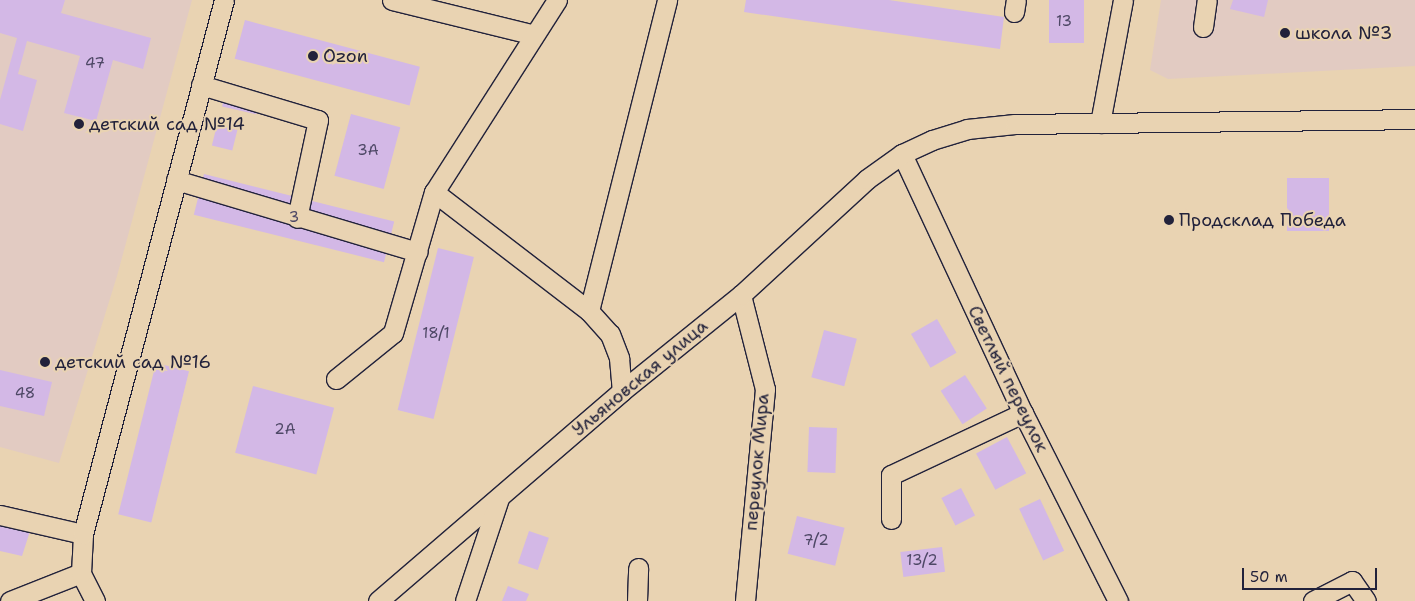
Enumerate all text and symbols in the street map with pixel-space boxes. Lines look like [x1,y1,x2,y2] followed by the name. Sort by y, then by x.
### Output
[1056,13,1072,31] house number: 13
[1295,22,1392,44] place label: школа №3
[1279,27,1291,39] marker: школа №3
[323,45,368,67] place label: Ozon
[307,50,319,62] marker: Ozon
[85,55,105,73] house number: 47
[89,113,245,135] place label: детский сад №14
[73,118,85,130] marker: детский сад №14
[357,142,379,160] house number: 3А
[289,209,299,227] house number: 3
[1179,209,1346,231] place label: Продсклад Победа
[1163,214,1175,226] marker: Продсклад Победа
[963,302,1053,456] street label: Светлый переулок
[568,315,712,441] street label: Ульяновская улица
[422,325,450,343] house number: 18/1
[55,351,211,373] place label: детский сад №16
[39,356,51,368] marker: детский сад №16
[15,385,35,403] house number: 48
[740,392,774,532] street label: переулок Мира
[274,421,296,439] house number: 2А
[803,532,829,550] house number: 7/2
[906,552,938,570] house number: 13/2
[1245,558,1380,590] scale bar
[1250,567,1288,587] text: 50 m

